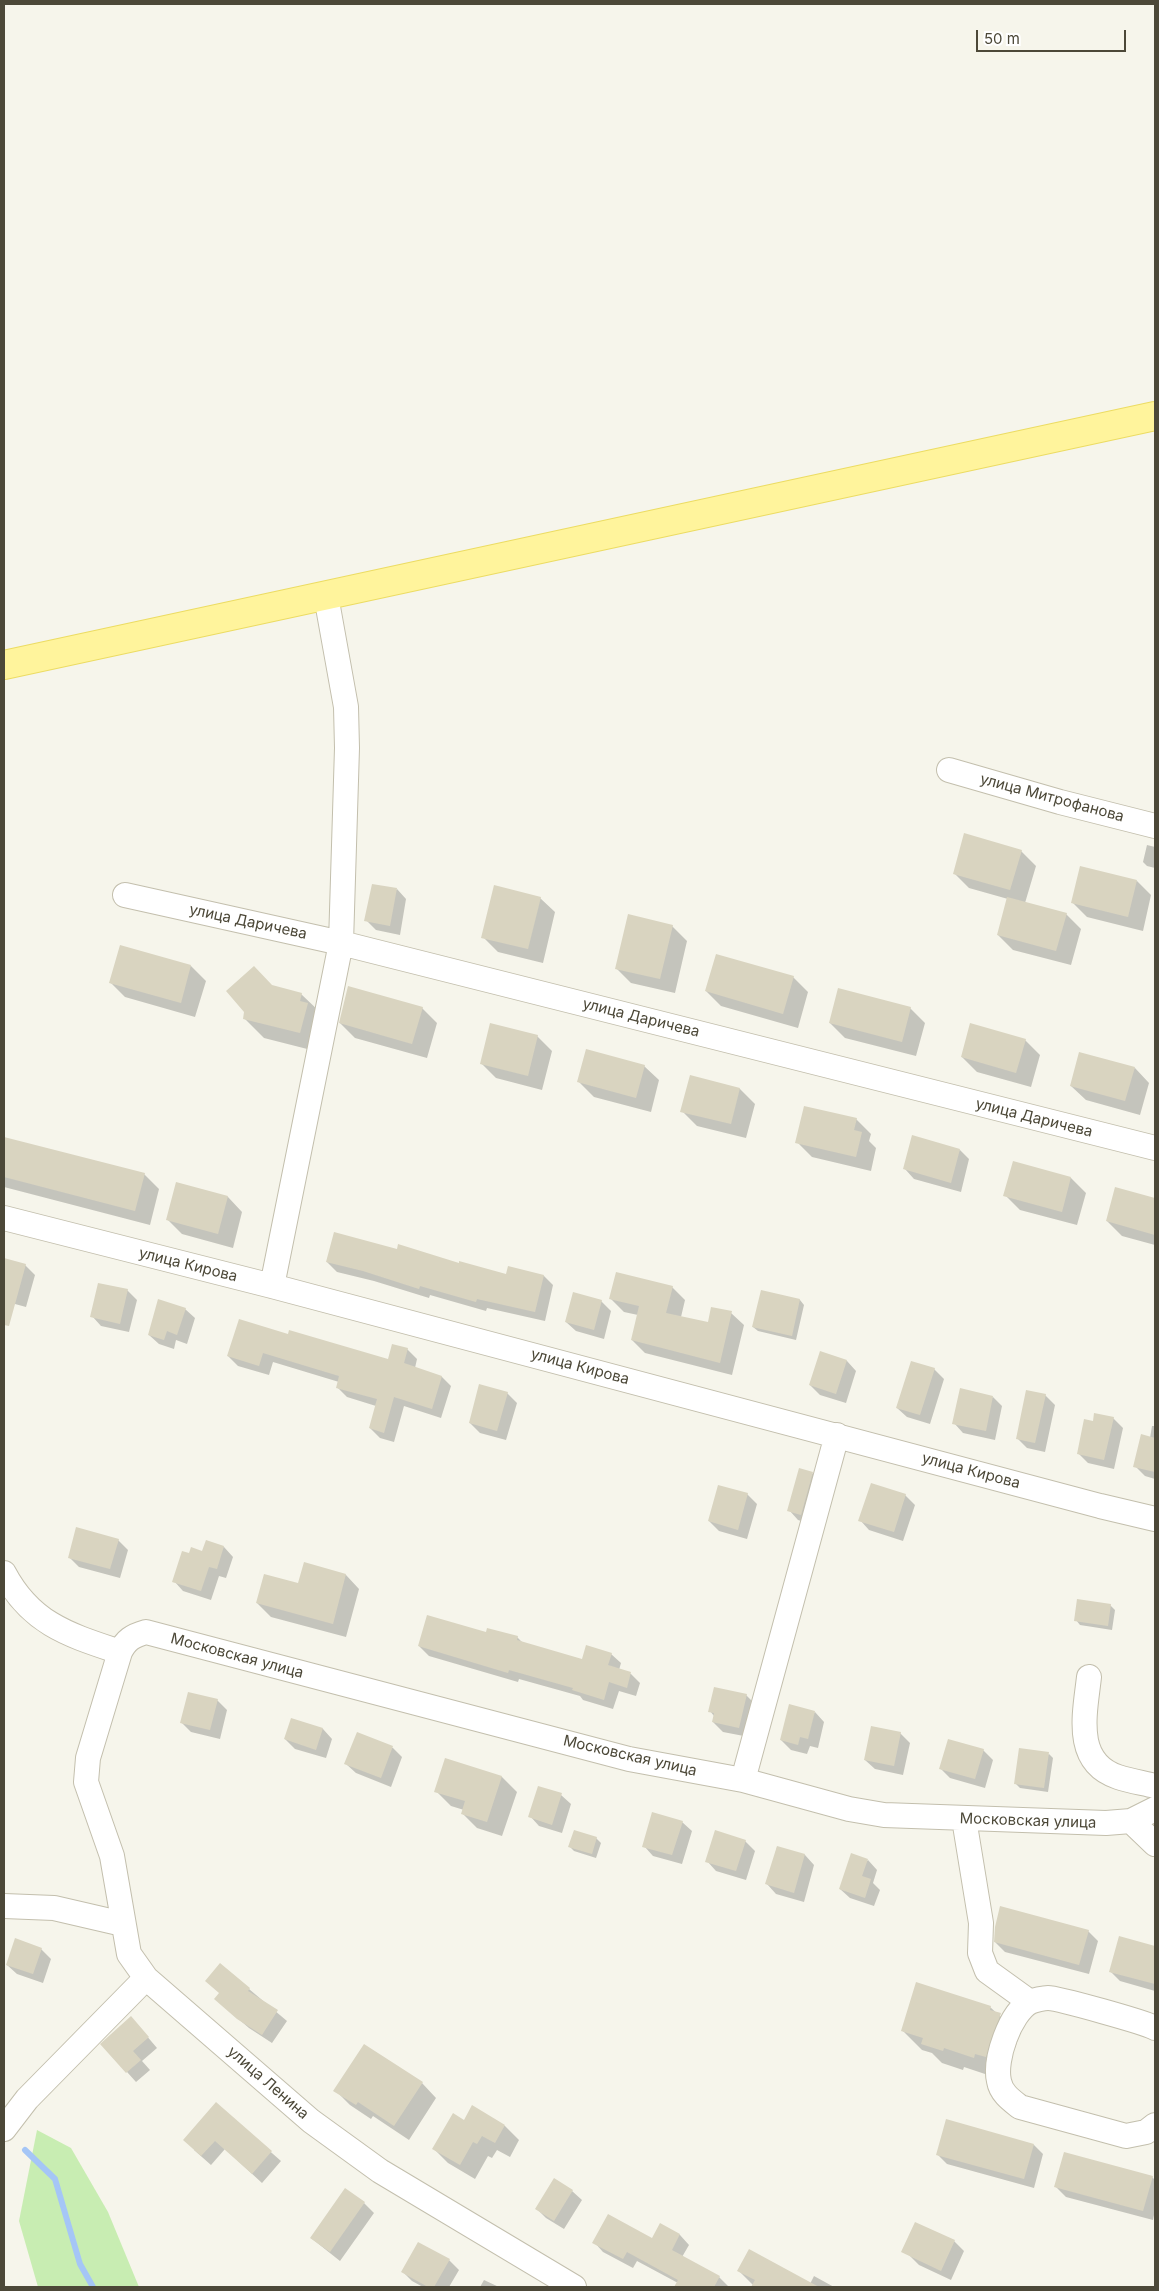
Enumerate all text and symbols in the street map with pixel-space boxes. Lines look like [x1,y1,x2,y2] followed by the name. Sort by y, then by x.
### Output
[979,20,1129,52] scale bar
[984,29,1020,48] text: 50 m
[978,770,1126,826] street label: улица Митрофанова
[187,901,309,943] street label: улица Даричева
[581,995,701,1041] street label: улица Даричева
[974,1095,1094,1141] street label: улица Даричева
[137,1244,239,1286] street label: улица Кирова
[529,1345,631,1389] street label: улица Кирова
[920,1449,1022,1493] street label: улица Кирова
[169,1630,305,1682] street label: Московская улица
[561,1732,699,1780] street label: Московская улица
[959,1810,1097,1832] street label: Московская улица
[224,2043,312,2123] street label: улица Ленина

